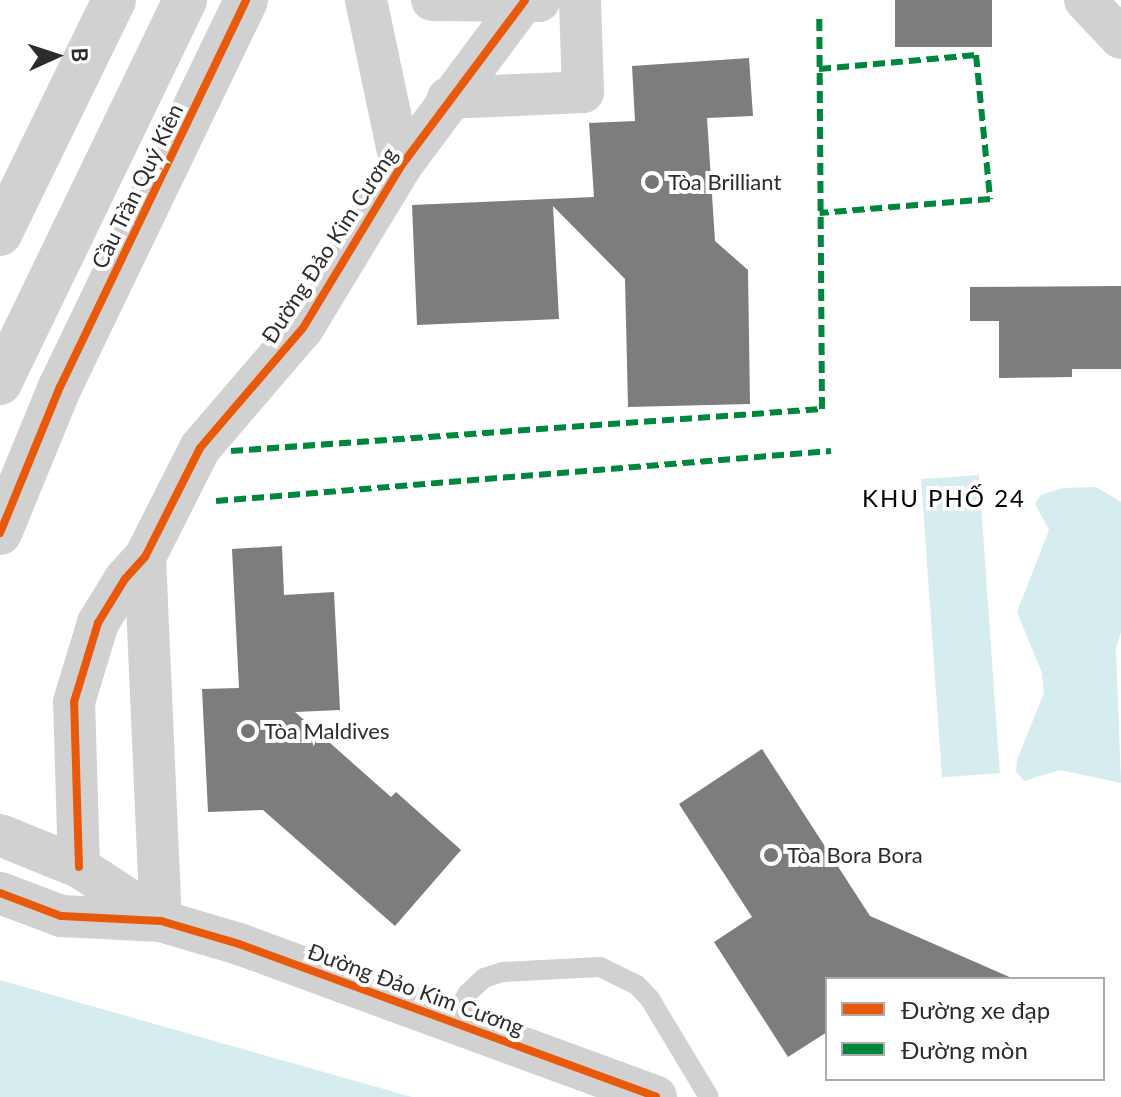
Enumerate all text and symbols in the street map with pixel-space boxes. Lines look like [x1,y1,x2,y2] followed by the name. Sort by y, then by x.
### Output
[16,16,96,96] north arrow
[67,47,94,63] text: B
[85,99,189,273] street label: Cầu Trần Quý Kiên
[256,142,402,348] street label: Đường Đảo Kim Cương
[668,169,781,195] place label: Tòa Brilliant
[643,173,661,191] marker: Tòa Brilliant
[862,484,1026,512] district label: KHU PHỐ 24
[264,718,389,744] place label: Tòa Maldives
[239,722,257,740] marker: Tòa Maldives
[787,842,923,868] place label: Tòa Bora Bora
[762,846,780,864] marker: Tòa Bora Bora
[304,938,528,1040] street label: Đường Đảo Kim Cương
[825,977,1105,1081] legend
[901,995,1050,1024] text: Đường xe đạp
[901,1035,1028,1064] text: Đường mòn

